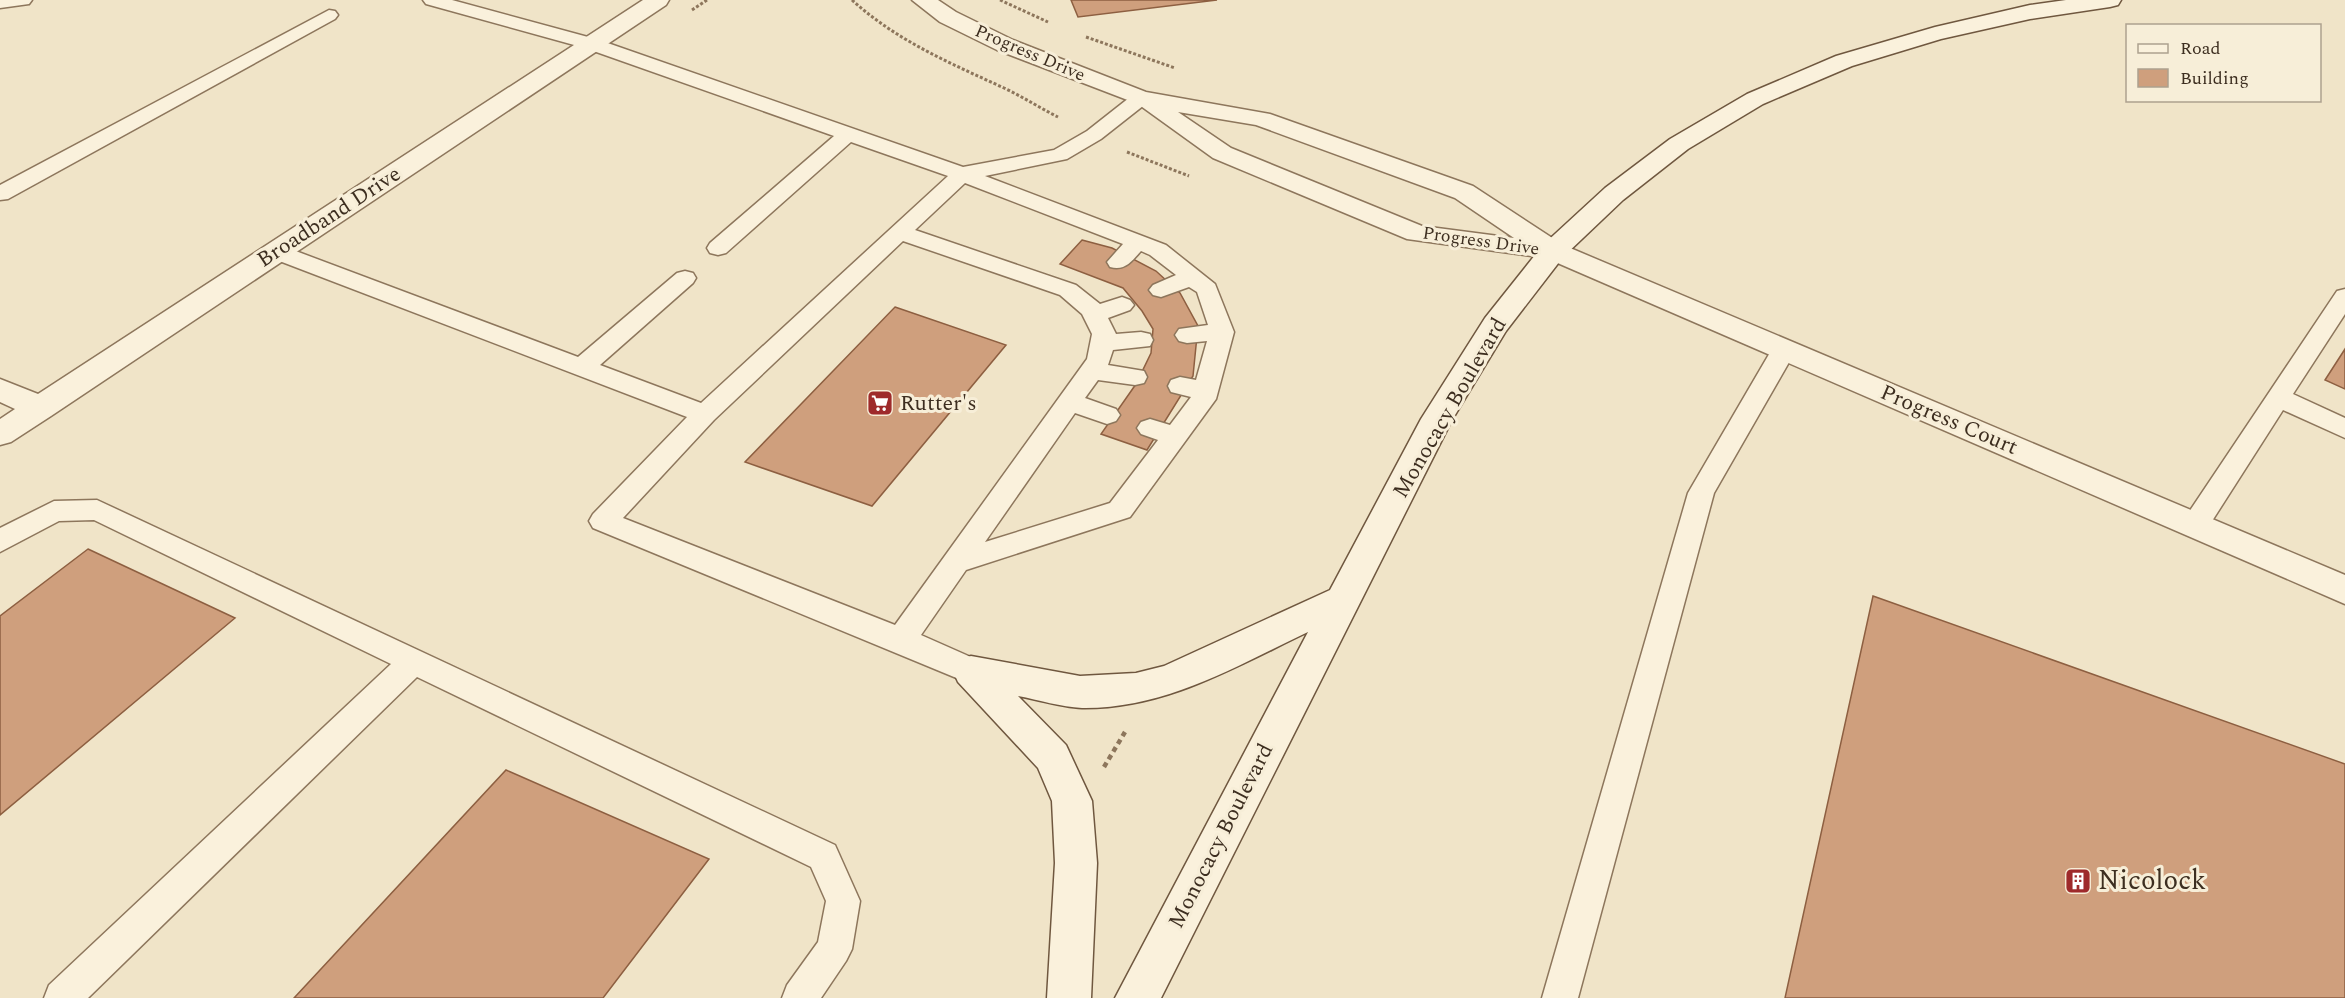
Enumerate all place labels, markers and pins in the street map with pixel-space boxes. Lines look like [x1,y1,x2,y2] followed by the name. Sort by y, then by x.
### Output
[900,387,977,420] place label: Rutter's
[865,388,895,418] supermarket icon: Rutter's
[2098,860,2206,902] place label: Nicolock
[2063,866,2093,896] building icon: Nicolock

